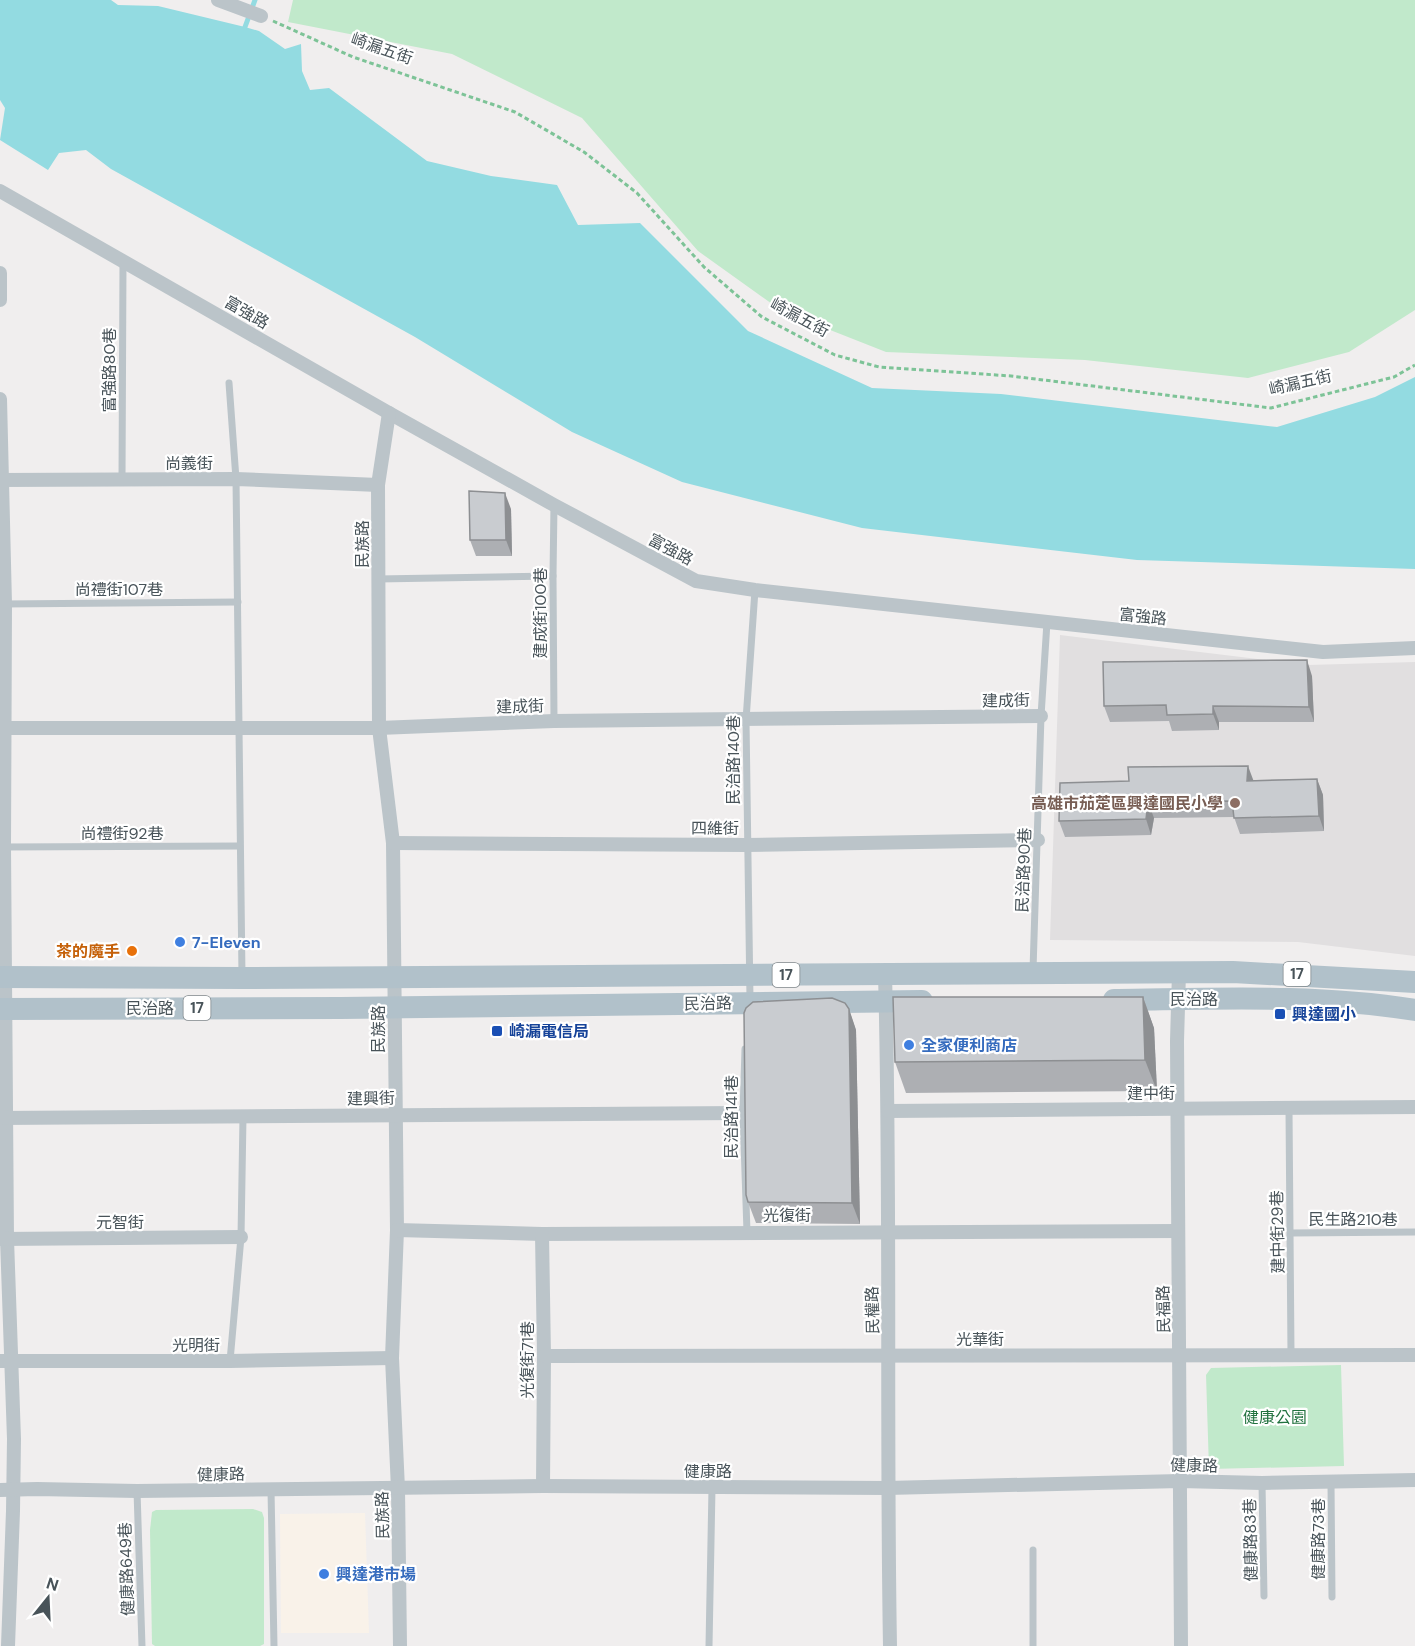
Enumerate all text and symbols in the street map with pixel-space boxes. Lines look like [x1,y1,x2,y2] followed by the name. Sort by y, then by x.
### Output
[348,28,416,69] street label: 崎漏五街
[221,291,273,334] street label: 富強路
[767,293,833,342] street label: 崎漏五街
[99,328,120,412] street label: 富強路80巷
[1267,365,1334,400] street label: 崎漏五街
[165,453,213,474] street label: 尚義街
[352,520,373,568] street label: 民族路
[645,529,697,570] street label: 富強路
[530,568,551,658] street label: 建成街100巷
[75,579,163,600] street label: 尚禮街107巷
[1118,604,1168,629] street label: 富強路
[982,690,1030,711] street label: 建成街
[496,695,544,718] street label: 建成街
[723,715,744,805] street label: 民治路140巷
[1031,793,1223,814] place label: 高雄市茄萣區興達國民小學
[1228,796,1242,810] marker: 高雄市茄萣區興達國民小學
[691,818,739,839] street label: 四維街
[81,823,164,844] street label: 尚禮街92巷
[1012,827,1035,913] street label: 民治路90巷
[192,932,261,953] place label: 7-Eleven
[173,935,187,949] marker: 7-Eleven
[56,941,120,962] place label: 茶的魔手
[125,944,139,958] marker: 茶的魔手
[1284,962,1310,986] road number: 17
[772,963,800,987] road number: 17
[1170,989,1218,1010] street label: 民治路
[684,993,732,1014] street label: 民治路
[184,996,210,1020] road number: 17
[126,998,174,1019] street label: 民治路
[1292,1004,1356,1025] place label: 興達國小
[368,1005,389,1053] street label: 民族路
[1273,1007,1287,1021] marker: 興達國小
[509,1021,589,1042] place label: 崎漏電信局
[490,1024,504,1038] marker: 崎漏電信局
[921,1035,1017,1056] place label: 全家便利商店
[902,1038,916,1052] marker: 全家便利商店
[721,1075,742,1159] street label: 民治路141巷
[1127,1083,1175,1104] street label: 建中街
[347,1088,395,1109] street label: 建興街
[1266,1190,1289,1274] street label: 建中街29巷
[763,1205,811,1226] street label: 光復街
[1308,1209,1398,1230] street label: 民生路210巷
[96,1212,144,1233] street label: 元智街
[1153,1285,1174,1333] street label: 民福路
[862,1286,883,1334] street label: 民權路
[517,1321,538,1399] street label: 光復街71巷
[956,1329,1004,1350] street label: 光華街
[172,1335,220,1356] street label: 光明街
[1243,1407,1307,1428] park label: 健康公園
[1170,1455,1218,1476] street label: 健康路
[684,1461,732,1482] street label: 健康路
[197,1464,245,1485] street label: 健康路
[372,1491,393,1539] street label: 民族路
[1239,1498,1262,1582] street label: 健康路83巷
[1308,1498,1329,1580] street label: 健康路73巷
[114,1522,139,1616] street label: 健康路649巷
[336,1564,416,1585] place label: 興達港市場
[317,1567,331,1581] marker: 興達港市場
[18,1568,78,1628] north arrow
[44,1572,61,1596] text: N

